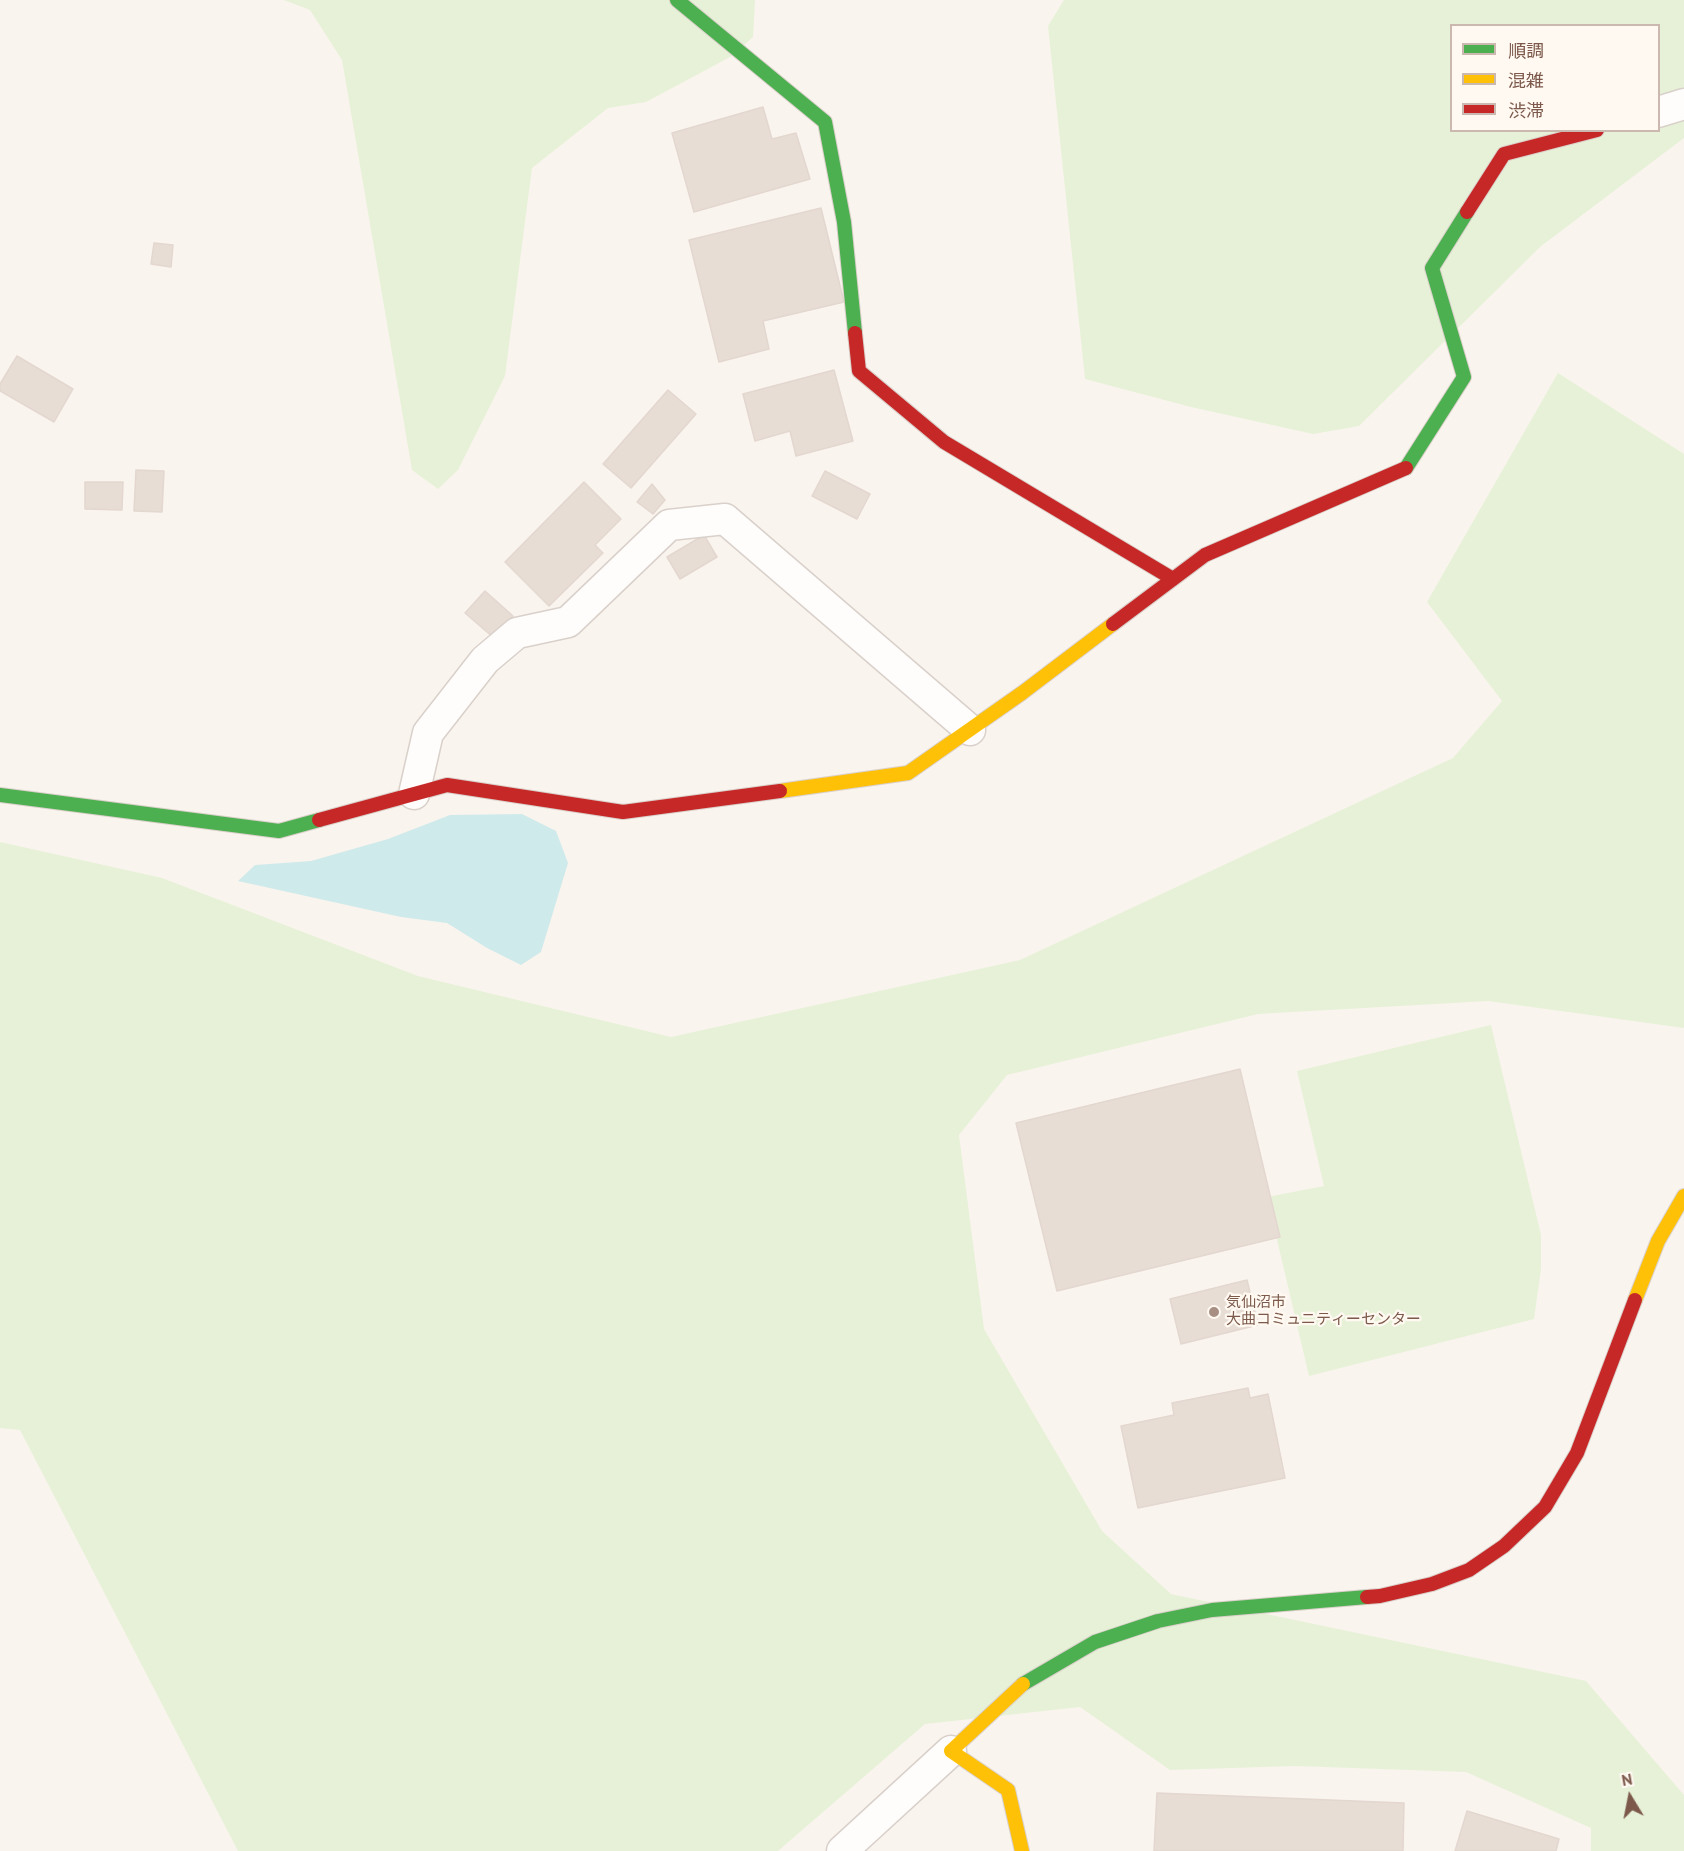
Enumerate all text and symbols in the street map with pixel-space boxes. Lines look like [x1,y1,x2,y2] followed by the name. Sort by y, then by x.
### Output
[1450,24,1660,132] legend
[1508,39,1544,62] text: 順調
[1508,69,1544,92] text: 混雑
[1508,99,1544,122] text: 渋滞
[1226,1294,1421,1329] place label: 気仙沼市 大曲コミュニティーセンター
[1207,1305,1221,1319] marker: 気仙沼市 大曲コミュニティーセンター
[1600,1767,1660,1827] north arrow
[1620,1769,1634,1790] text: N

